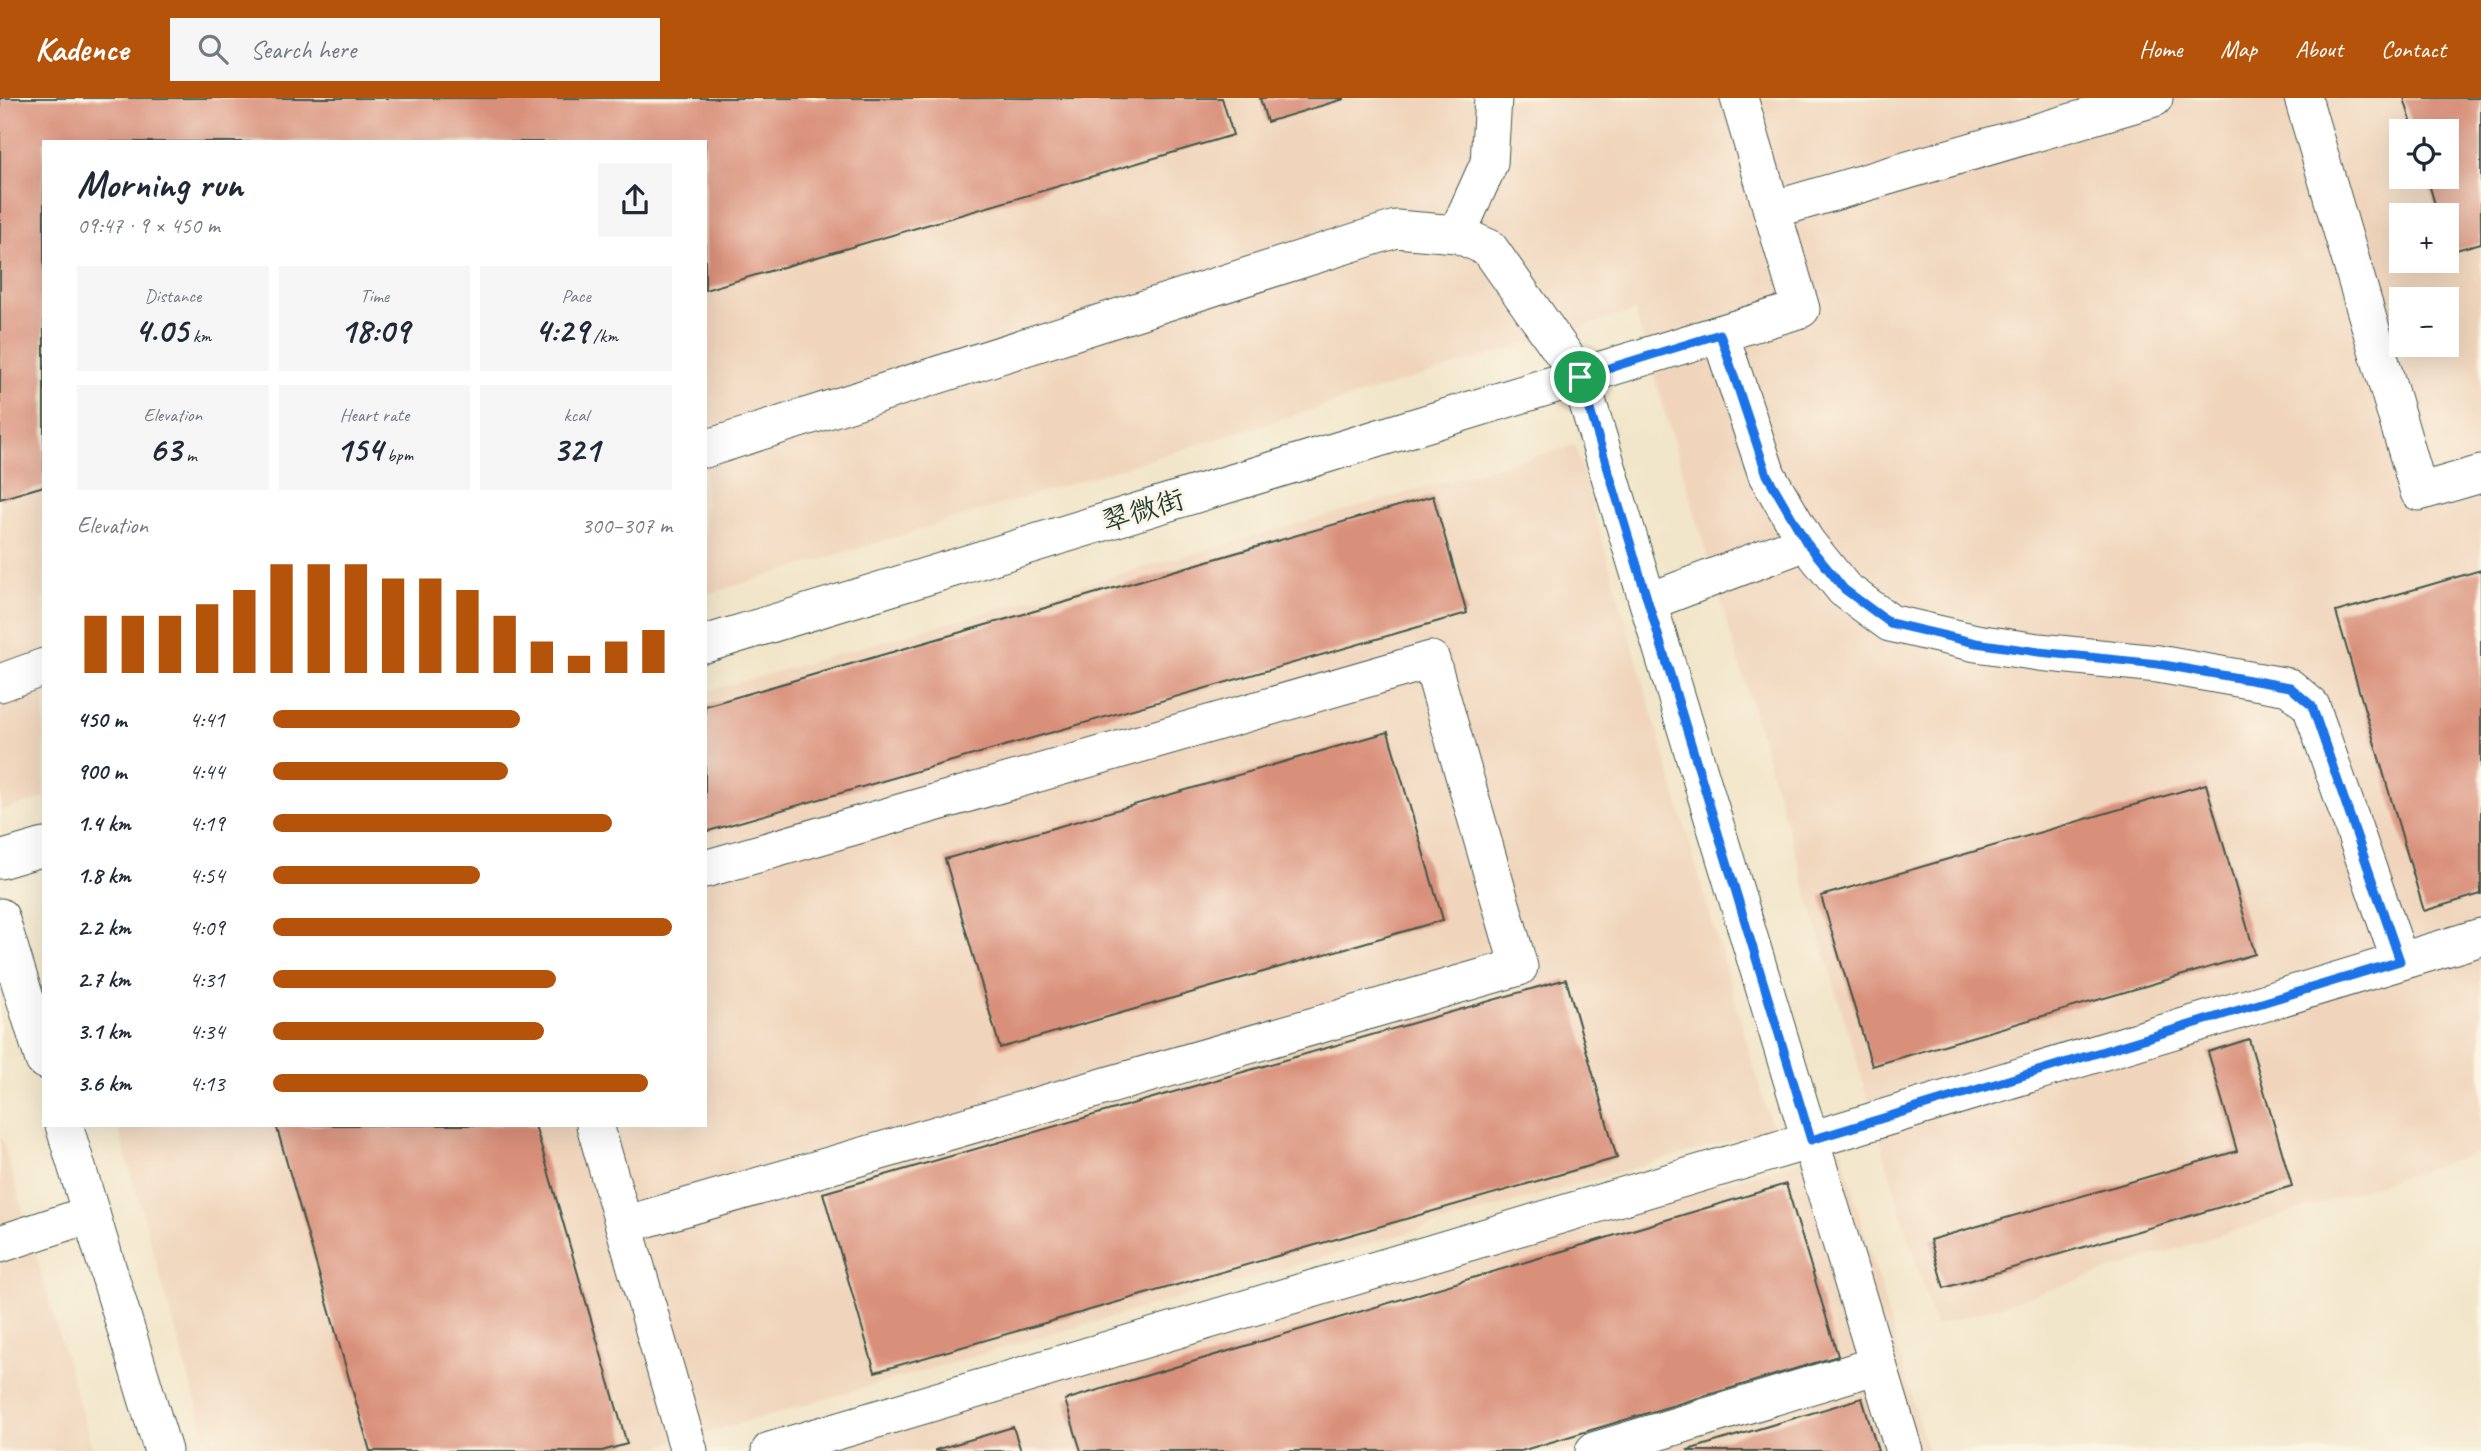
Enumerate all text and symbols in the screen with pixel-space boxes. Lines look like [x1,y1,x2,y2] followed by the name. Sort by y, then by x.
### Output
[170,18,660,81] search box
[35,28,128,70] text: Kadence
[194,30,232,68] icon: search
[250,33,356,66] text: Search here
[2139,34,2182,64] text: Home
[2220,34,2257,64] text: Map
[2295,34,2343,64] text: About
[2381,34,2446,64] text: Contact
[2389,119,2459,357] map controls
[2389,119,2459,189] button: locate
[77,161,243,208] text: Morning run
[598,163,672,237] button: share
[2389,203,2459,273] button: +
[77,211,220,240] text: 09:47 · 9 × 450 m
[144,284,201,308] text: Distance
[360,284,389,308] text: Time
[562,284,591,308] text: Pace
[2389,287,2459,357] button: −
[134,308,188,353] text: 4.05
[340,308,409,353] text: 18:09
[535,308,588,353] text: 4:29
[188,324,211,348] text: km
[588,324,618,348] text: /km
[1550,347,1610,407] pin
[1561,358,1599,396] icon: arrive
[144,403,202,427] text: Elevation
[340,403,409,427] text: Heart rate
[564,403,589,427] text: kcal
[149,427,181,472] text: 63
[336,427,383,472] text: 154
[553,427,600,472] text: 321
[181,443,197,467] text: m
[383,443,413,467] text: bpm
[1098,481,1188,539] street label: 翠微街
[77,511,148,540] text: Elevation
[581,511,672,540] text: 300–307 m
[77,705,126,734] text: 450 m
[189,705,225,734] text: 4:41
[77,757,126,786] text: 900 m
[189,757,225,786] text: 4:44
[77,809,131,838] text: 1.4 km
[189,809,225,838] text: 4:19
[77,861,131,890] text: 1.8 km
[189,861,225,890] text: 4:54
[77,913,131,942] text: 2.2 km
[189,913,225,942] text: 4:09
[77,965,130,994] text: 2.7 km
[189,965,225,994] text: 4:31
[77,1017,131,1046] text: 3.1 km
[189,1017,225,1046] text: 4:34
[77,1069,131,1098] text: 3.6 km
[189,1069,225,1098] text: 4:13

